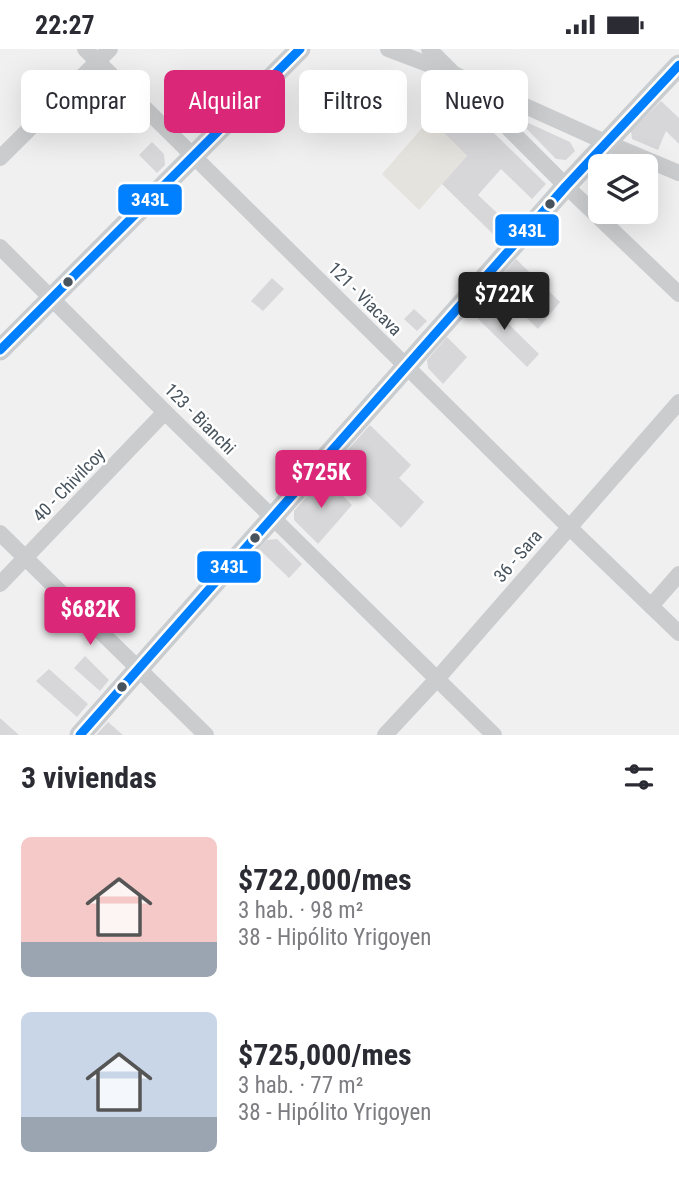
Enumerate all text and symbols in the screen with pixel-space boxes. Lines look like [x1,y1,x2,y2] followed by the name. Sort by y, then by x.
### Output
[35,10,95,40] text: 22:27
[21,70,150,133] chip: Comprar
[164,70,285,133] chip: Alquilar
[299,70,407,133] chip: Filtros
[421,70,528,133] chip: Nuevo
[588,154,658,224] map controls
[588,154,658,224] button: layers
[117,183,183,216] line badge: 343L
[131,188,169,211] text: 343L
[543,197,557,211] unlabelled marker
[494,213,560,247] line badge: 343L
[508,219,546,242] text: 343L
[324,258,406,340] street label: 121 - Viacava
[455,273,553,332] pin: $722K
[61,275,75,289] unlabelled marker
[474,281,534,308] text: $722K
[160,379,240,459] street label: 123 - Bianchi
[28,443,109,526] street label: 40 - Chivilcoy
[272,451,370,510] pin: $725K
[291,459,351,486] text: $725K
[489,525,546,586] street label: 36 - Sara
[248,531,262,545] unlabelled marker
[196,550,262,584] line badge: 343L
[210,555,248,578] text: 343L
[41,587,139,647] pin: $682K
[60,596,120,623] text: $682K
[115,680,129,694] unlabelled marker
[620,758,658,796] icon: filters
[21,760,157,795] text: 3 viviendas
[238,862,412,897] text: $722,000/mes
[77,865,161,949] icon: home
[238,897,363,924] text: 3 hab. · 98 m²
[238,924,431,951] text: 38 - Hipólito Yrigoyen
[238,1037,412,1072] text: $725,000/mes
[77,1040,161,1124] icon: home
[238,1072,363,1099] text: 3 hab. · 77 m²
[238,1099,431,1126] text: 38 - Hipólito Yrigoyen

